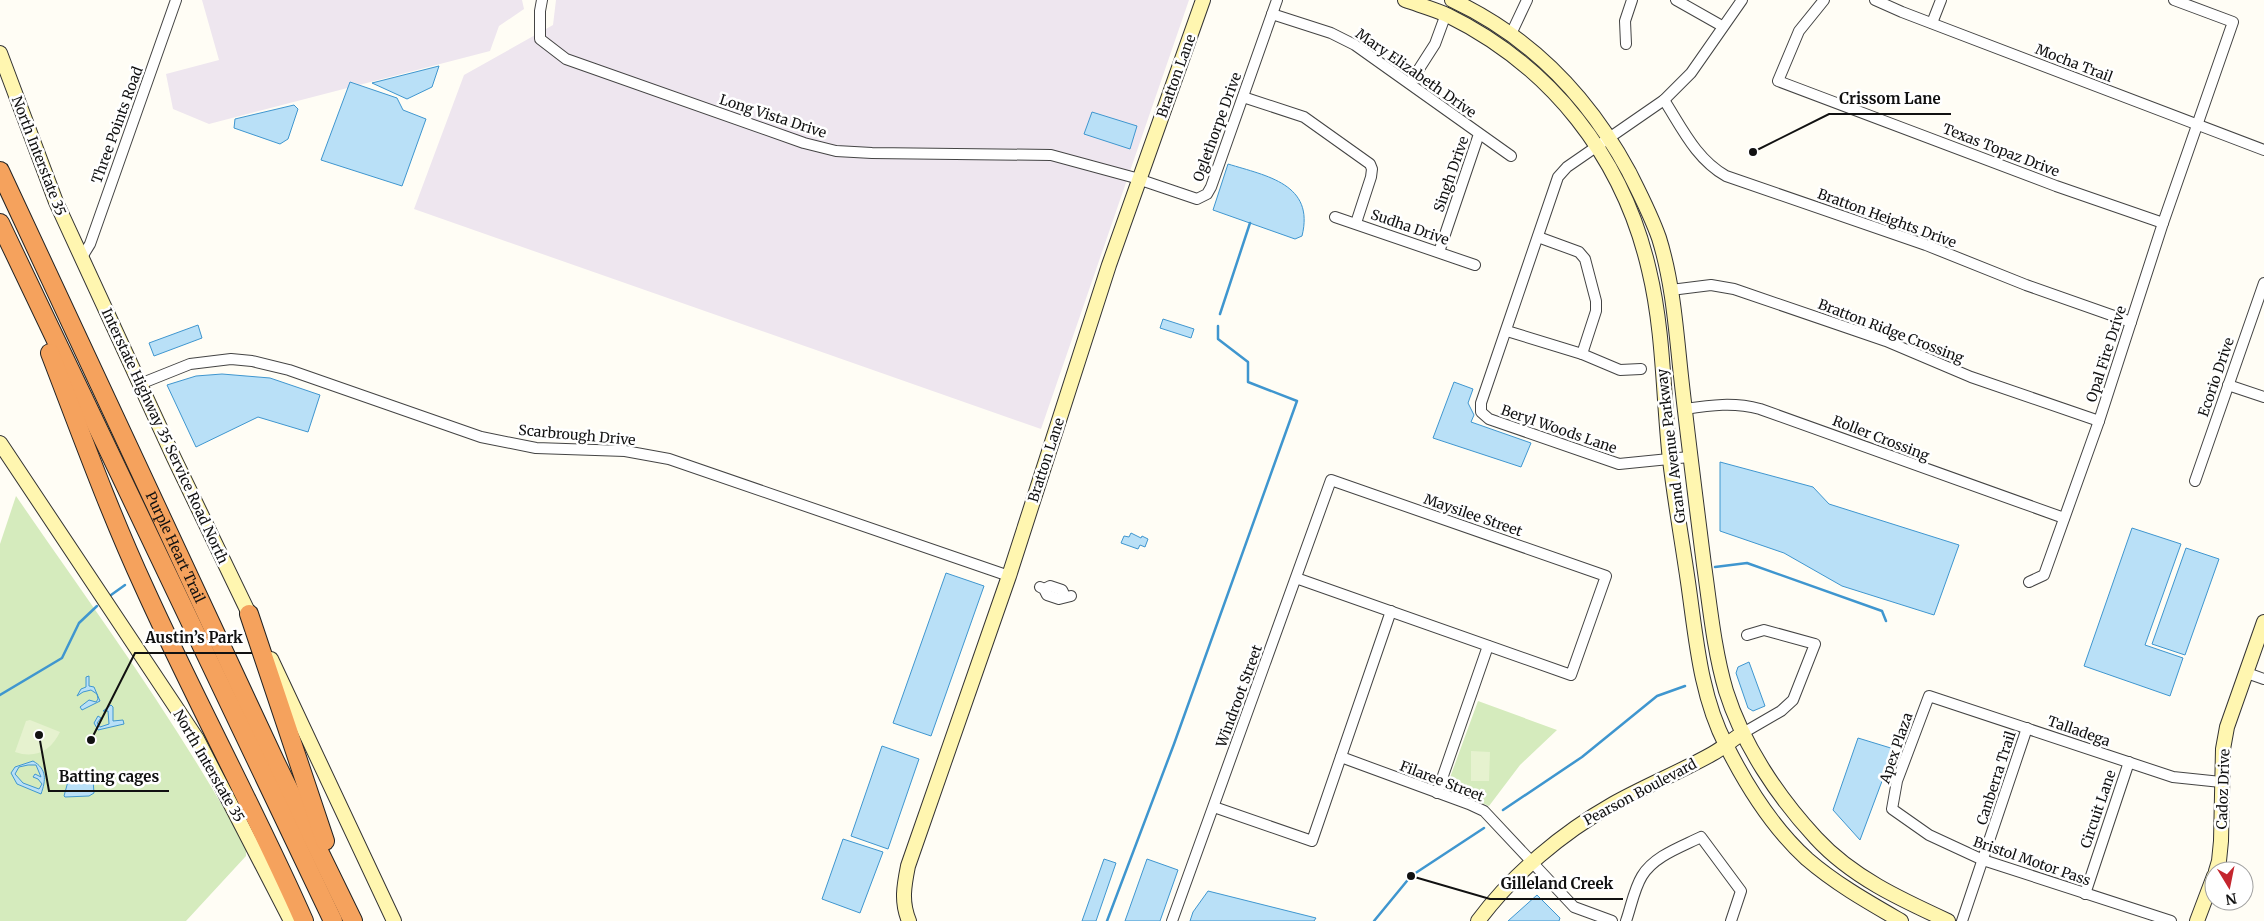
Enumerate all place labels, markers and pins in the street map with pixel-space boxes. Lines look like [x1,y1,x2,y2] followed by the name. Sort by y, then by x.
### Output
[1829,84,1951,114] callout: Crissom Lane
[135,623,252,653] callout: Austin’s Park
[49,761,169,791] callout: Batting cages
[1490,869,1623,899] callout: Gilleland Creek

